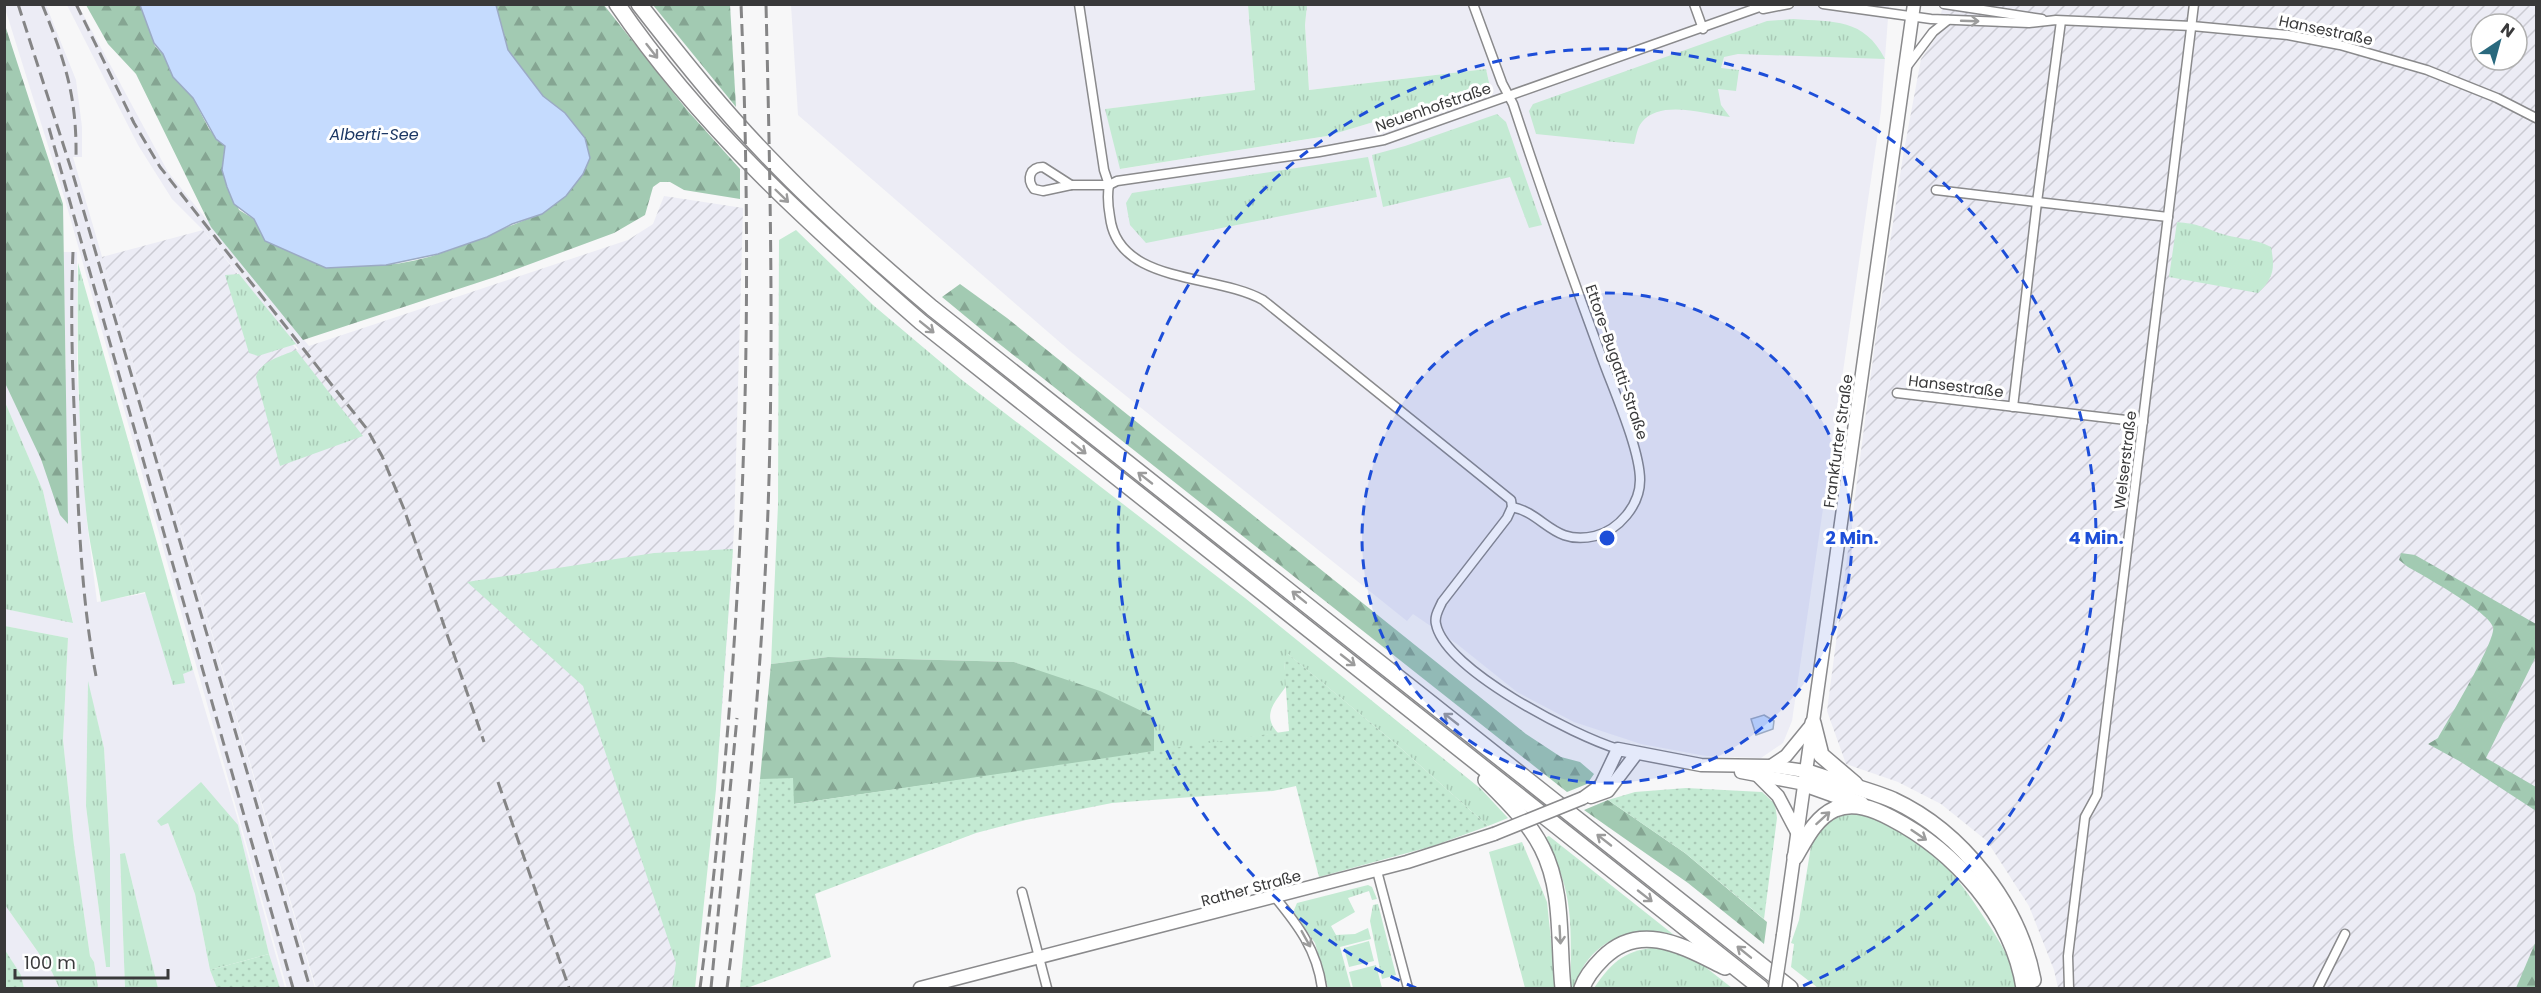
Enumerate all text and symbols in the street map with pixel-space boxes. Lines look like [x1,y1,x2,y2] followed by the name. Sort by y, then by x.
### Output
[2277,10,2375,50] street label: Hansestraße
[2469,12,2529,72] north arrow
[1960,16,1980,27] one-way arrow
[2496,17,2519,43] text: N
[646,42,659,58] one-way arrow
[1372,77,1494,137] street label: Neuenhofstraße
[328,123,419,146] water label: Alberti-See
[775,189,790,203] one-way arrow
[1581,282,1653,442] street label: Ettore-Bugatti-Straße
[919,320,935,333] one-way arrow
[1907,370,2005,402] street label: Hansestraße
[1818,373,1858,509] street label: Frankfurter Straße
[2109,410,2141,510] street label: Welserstraße
[1071,442,1087,455] one-way arrow
[1137,471,1153,484] one-way arrow
[1825,525,1879,550] text: 2 Min.
[2068,525,2124,550] text: 4 Min.
[1597,528,1617,548] centre of rings
[1291,591,1307,604] one-way arrow
[1340,654,1356,667] one-way arrow
[1443,712,1459,725] one-way arrow
[1815,811,1830,825] one-way arrow
[1911,829,1927,841] one-way arrow
[1596,833,1612,846] one-way arrow
[1199,865,1303,911] street label: Rather Straße
[1637,889,1652,903] one-way arrow
[1554,924,1565,944] one-way arrow
[1300,930,1312,947] one-way arrow
[15,942,168,980] scale bar
[1736,945,1752,958] one-way arrow
[24,950,76,975] text: 100 m

